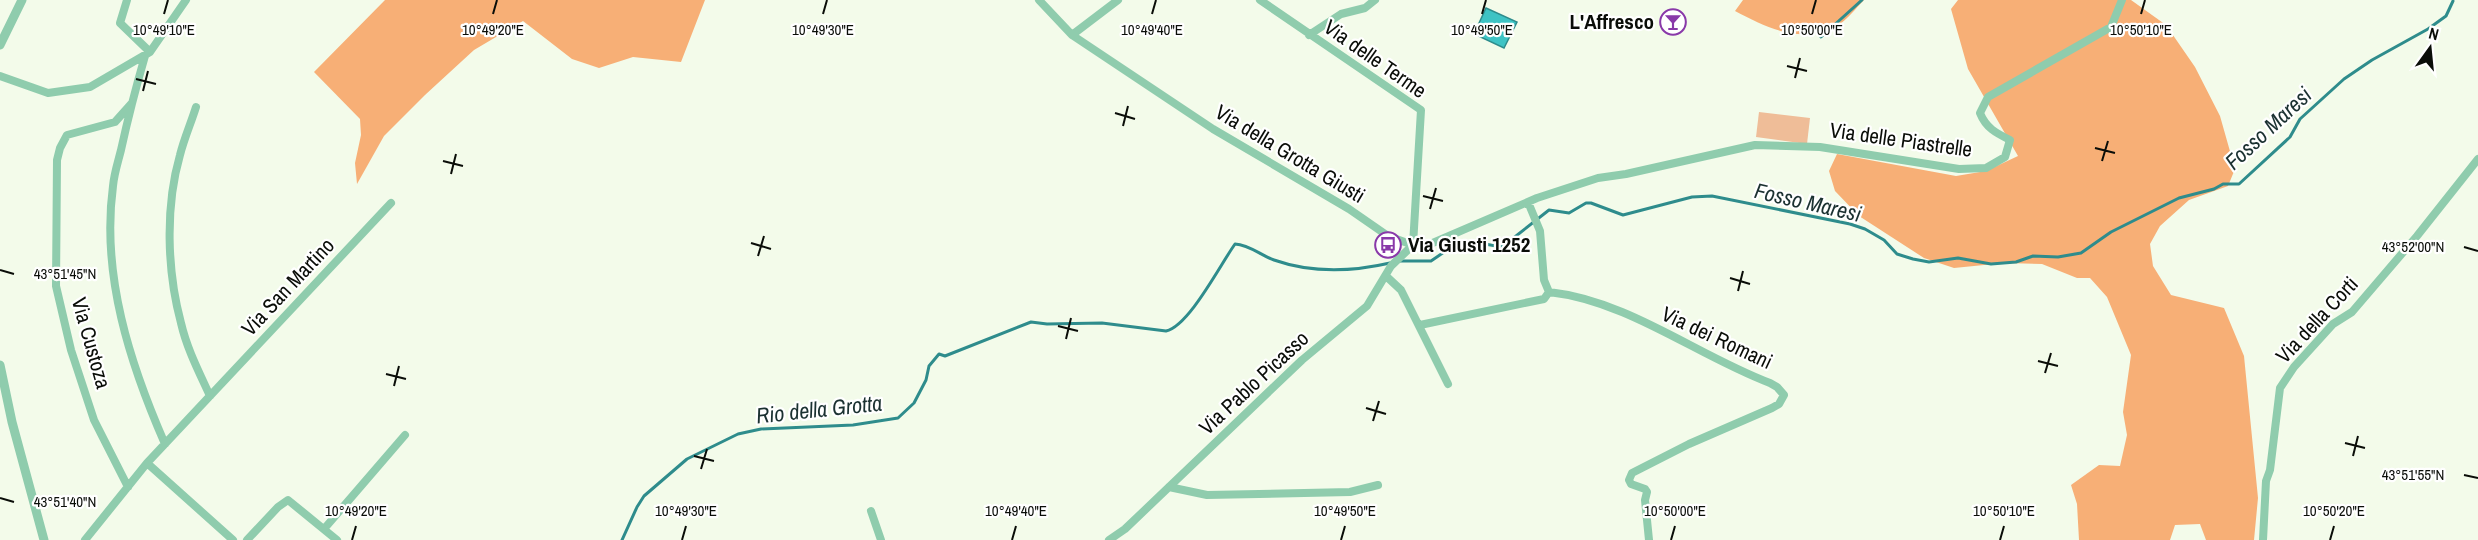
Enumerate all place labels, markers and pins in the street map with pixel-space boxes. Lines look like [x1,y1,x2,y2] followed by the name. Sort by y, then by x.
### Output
[1570,7,1654,36] place label: L'Affresco
[1658,7,1688,37] bar icon: L'Affresco
[1373,230,1403,260] bus stop icon: Via Giusti 1252
[1408,230,1530,259] place label: Via Giusti 1252

